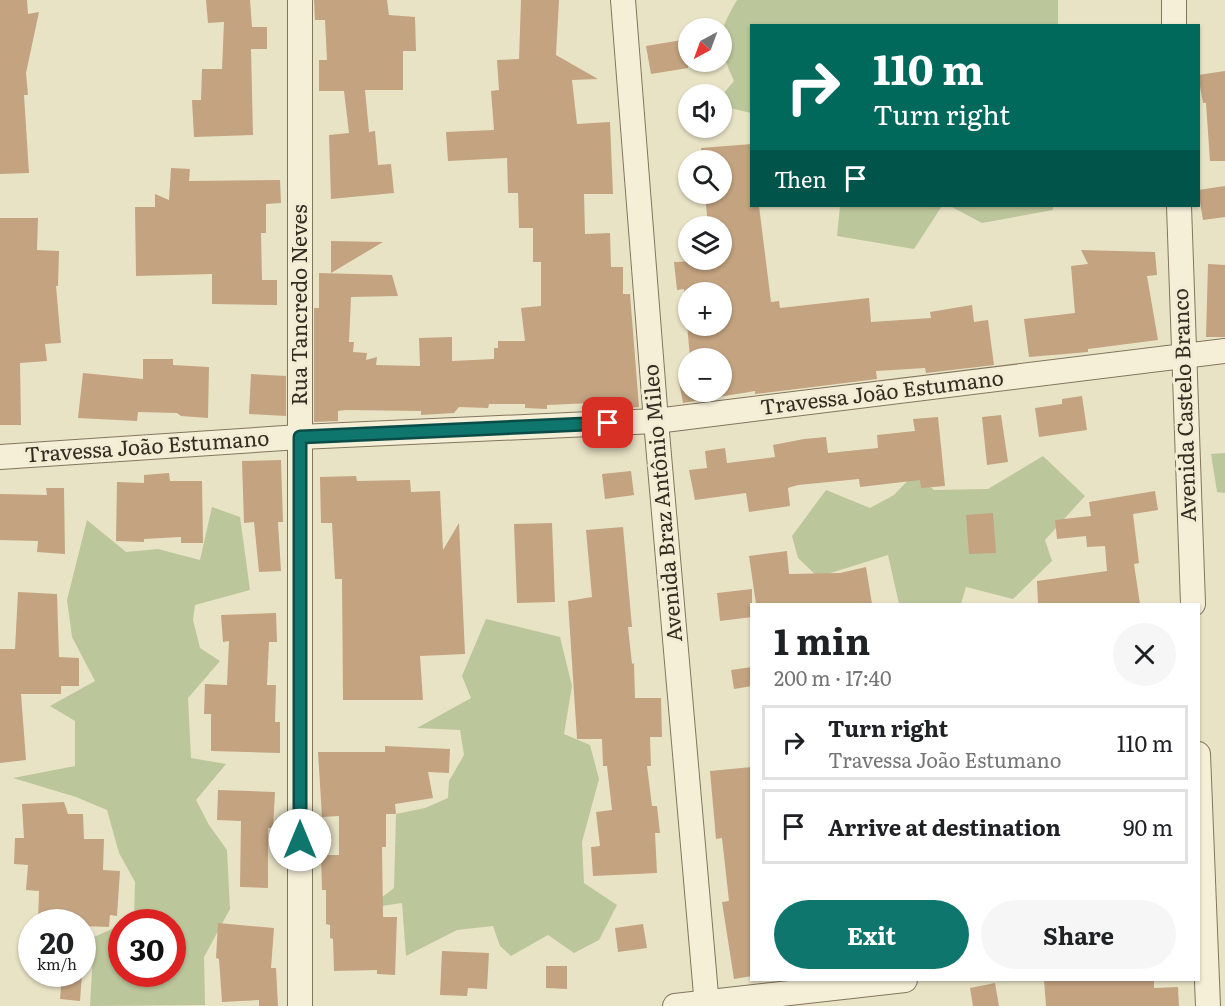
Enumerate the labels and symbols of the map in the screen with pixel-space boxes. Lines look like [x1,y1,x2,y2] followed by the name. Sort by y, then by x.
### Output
[678,18,732,72] north arrow
[282,204,313,406] street label: Rua Tancredo Neves
[1163,288,1202,523] street label: Avenida Castelo Branco
[758,360,1005,421] street label: Travessa João Estumano
[633,363,688,644] street label: Avenida Braz Antônio Mileo
[582,397,633,448] pin
[24,420,270,469] street label: Travessa João Estumano
[268,808,332,872] position arrow
[108,909,186,987] speed limit sign: 30

